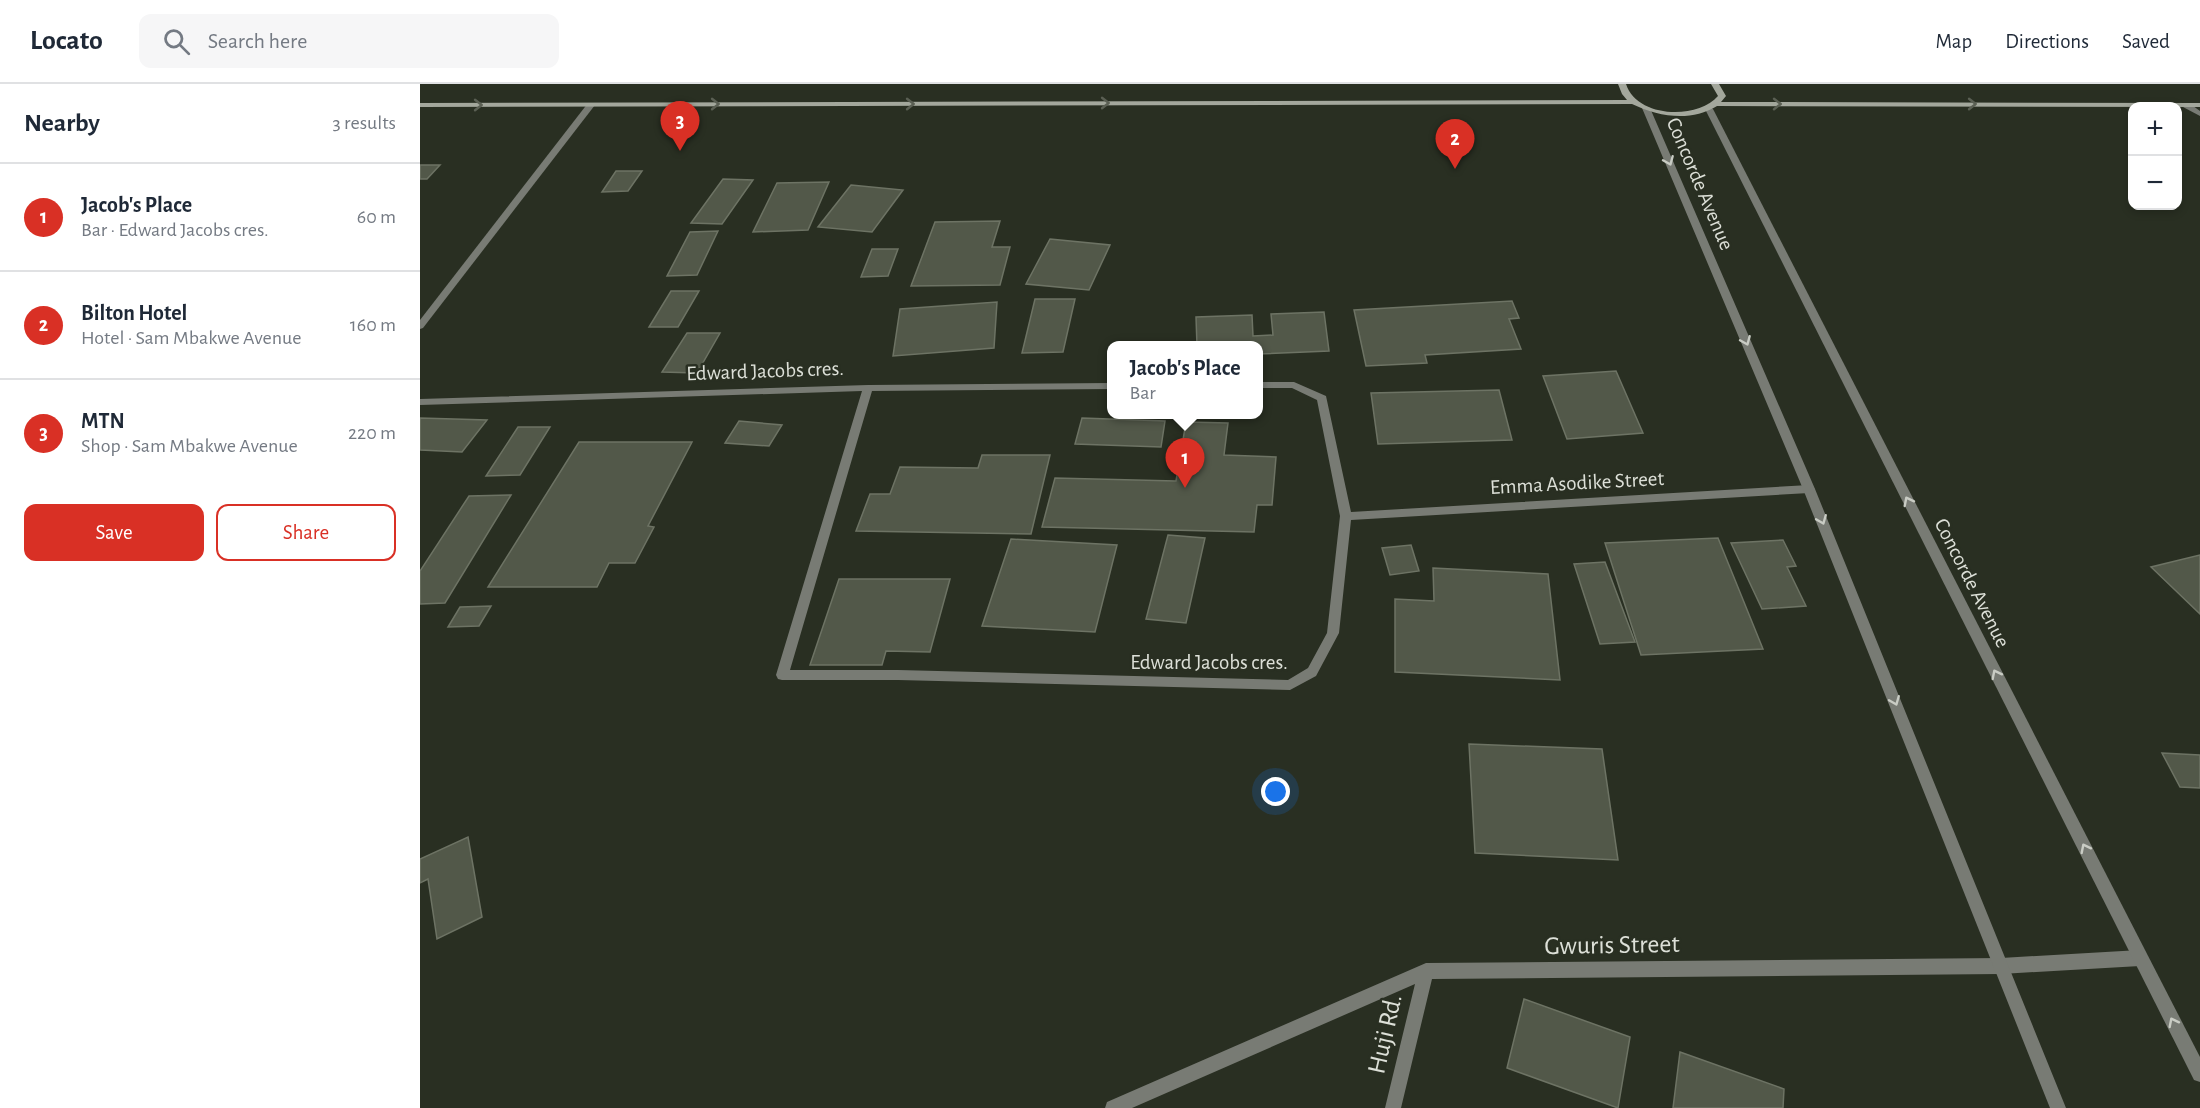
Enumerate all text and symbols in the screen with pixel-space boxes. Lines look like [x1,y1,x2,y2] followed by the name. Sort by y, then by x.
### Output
[139,14,559,68] search box
[160,25,193,58] icon: search
[30,27,103,55] text: Locato
[208,30,307,52] text: Search here
[1936,31,1972,52] text: Map
[2005,31,2089,52] text: Directions
[2122,31,2170,52] text: Saved
[1101,97,1110,109] one-way arrow
[711,98,720,110] one-way arrow
[906,98,915,110] one-way arrow
[1772,98,1781,110] one-way arrow
[1967,98,1976,110] one-way arrow
[474,99,483,111] one-way arrow
[660,101,700,151] pin: 3
[2128,102,2182,210] map controls
[2128,102,2182,156] button: +
[24,110,100,136] text: Nearby
[332,113,396,133] text: 3 results
[1663,115,1737,253] street label: Concorde Avenue
[1436,120,1474,169] pin: 2
[1662,155,1674,166] one-way arrow
[2128,156,2182,210] button: −
[81,194,192,216] text: Jacob's Place
[40,207,47,227] text: 1
[357,207,396,227] text: 60 m
[81,220,269,240] text: Bar · Edward Jacobs cres.
[81,302,187,324] text: Bilton Hotel
[39,315,48,335] text: 2
[350,315,396,335] text: 160 m
[81,328,301,348] text: Hotel · Sam Mbakwe Avenue
[1739,334,1751,345] one-way arrow
[1107,341,1263,419] popup
[1129,357,1241,379] text: Jacob's Place
[686,358,844,384] street label: Edward Jacobs cres.
[1129,383,1156,403] text: Bar
[81,410,125,432] text: MTN
[39,423,48,443] text: 3
[348,423,396,443] text: 220 m
[81,436,298,456] text: Shop · Sam Mbakwe Avenue
[1166,438,1204,488] pin: 1
[1489,468,1665,498] street label: Emma Asodike Street
[1904,496,1915,507] one-way arrow
[24,504,204,561] button: Save
[216,504,396,561] button: Share
[1815,514,1827,525] one-way arrow
[1930,515,2014,651] street label: Concorde Avenue
[1130,652,1288,673] street label: Edward Jacobs cres.
[1992,670,2004,681] one-way arrow
[1887,696,1900,706] one-way arrow
[1261,777,1290,806] your location
[2081,844,2092,855] one-way arrow
[1544,931,1680,959] street label: Gwuris Street
[1363,992,1407,1076] street label: Huji Rd.
[2169,1017,2181,1028] one-way arrow

